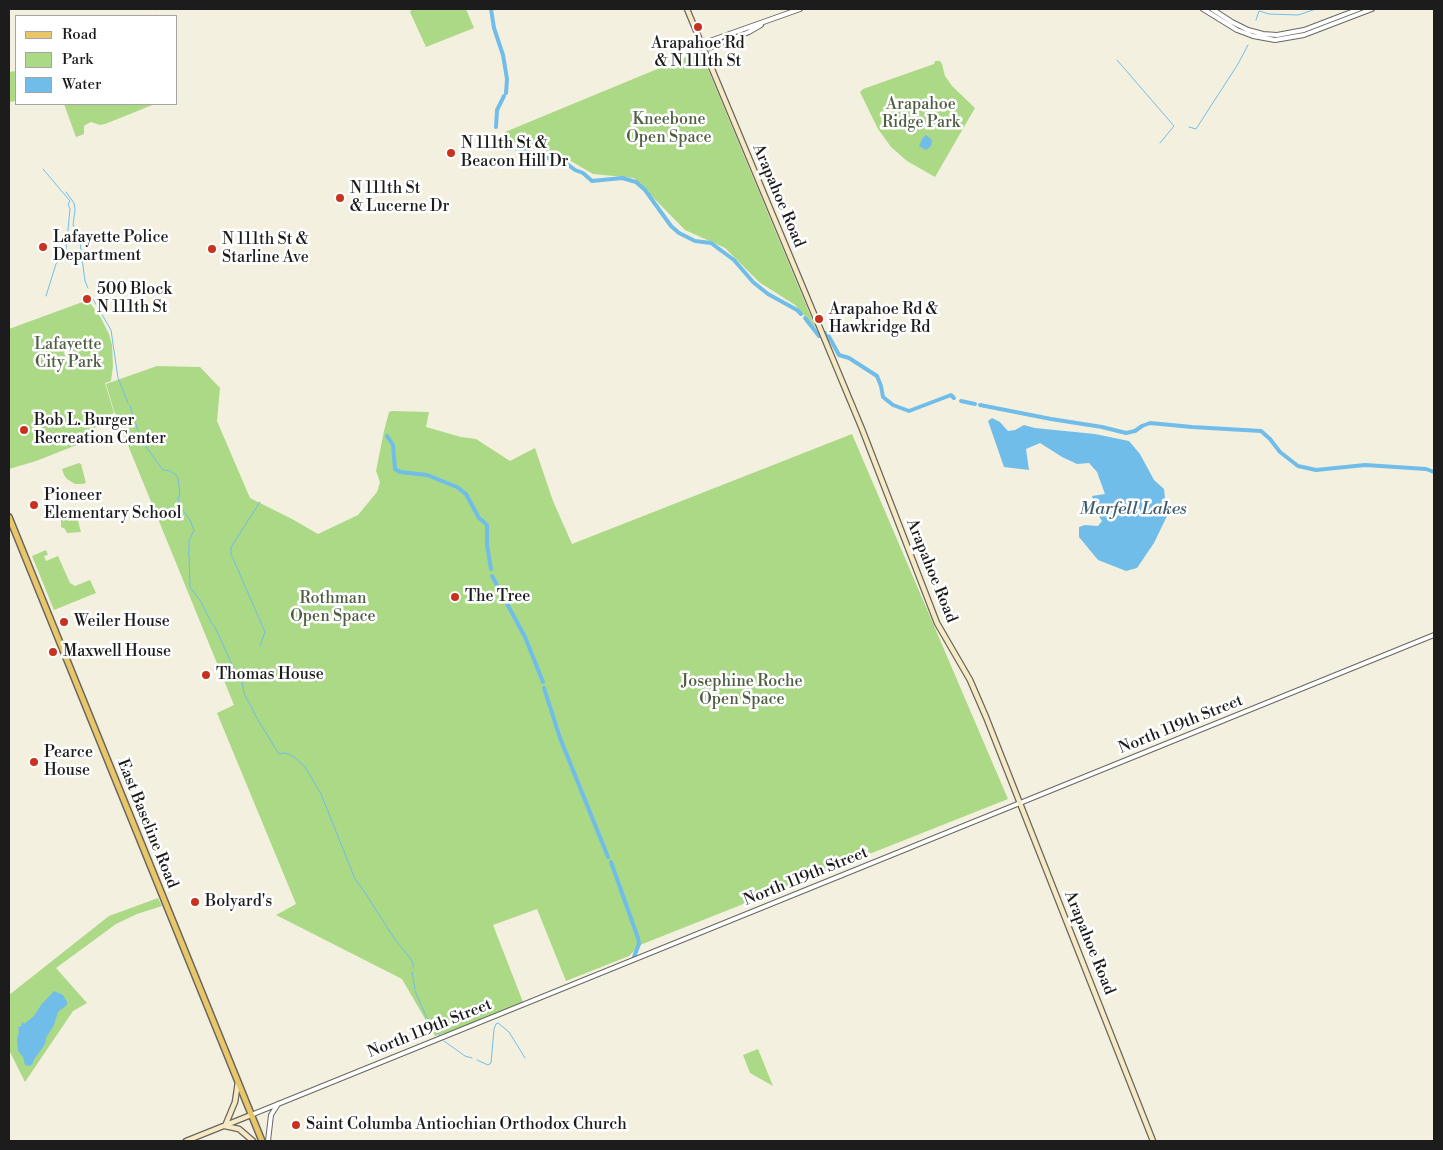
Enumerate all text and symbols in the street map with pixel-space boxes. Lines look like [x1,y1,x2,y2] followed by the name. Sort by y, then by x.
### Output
[15,15,178,105] legend
[692,21,704,33] marker: Arapahoe Rd & N 111th St
[62,25,97,44] text: Road
[651,34,745,72] place label: Arapahoe Rd & N 111th St
[62,50,93,69] text: Park
[62,75,101,94] text: Water
[882,95,960,133] park label: Arapahoe Ridge Park
[626,110,712,148] park label: Kneebone Open Space
[461,134,569,172] place label: N 111th St & Beacon Hill Dr
[748,141,808,251] street label: Arapahoe Road
[445,147,457,159] marker: N 111th St & Beacon Hill Dr
[350,179,449,217] place label: N 111th St & Lucerne Dr
[334,192,346,204] marker: N 111th St & Lucerne Dr
[53,228,169,266] place label: Lafayette Police Department
[222,230,309,268] place label: N 111th St & Starline Ave
[37,241,49,253] marker: Lafayette Police Department
[206,243,218,255] marker: N 111th St & Starline Ave
[97,280,172,318] place label: 500 Block N 111th St
[81,293,93,305] marker: 500 Block N 111th St
[829,300,938,338] place label: Arapahoe Rd & Hawkridge Rd
[813,313,825,325] marker: Arapahoe Rd & Hawkridge Rd
[34,335,102,373] park label: Lafayette City Park
[34,411,166,449] place label: Bob L. Burger Recreation Center
[18,424,30,436] marker: Bob L. Burger Recreation Center
[44,486,181,524] place label: Pioneer Elementary School
[28,499,40,511] marker: Pioneer Elementary School
[1079,499,1187,521] water label: Marfell Lakes
[901,516,961,626] street label: Arapahoe Road
[465,587,530,607] place label: The Tree
[290,589,376,627] park label: Rothman Open Space
[449,591,461,603] marker: The Tree
[74,612,170,632] place label: Weiler House
[58,616,70,628] marker: Weiler House
[63,642,171,662] place label: Maxwell House
[47,646,59,658] marker: Maxwell House
[216,665,324,685] place label: Thomas House
[200,669,212,681] marker: Thomas House
[681,672,803,710] park label: Josephine Roche Open Space
[1116,691,1246,759] street label: North 119th Street
[44,743,93,781] place label: Pearce House
[28,756,40,768] marker: Pearce House
[112,757,182,891] street label: East Baseline Road
[741,843,871,911] street label: North 119th Street
[1059,888,1119,998] street label: Arapahoe Road
[205,892,272,912] place label: Bolyard's
[189,896,201,908] marker: Bolyard's
[365,995,495,1063] street label: North 119th Street
[306,1115,627,1135] place label: Saint Columba Antiochian Orthodox Church
[290,1119,302,1131] marker: Saint Columba Antiochian Orthodox Church

